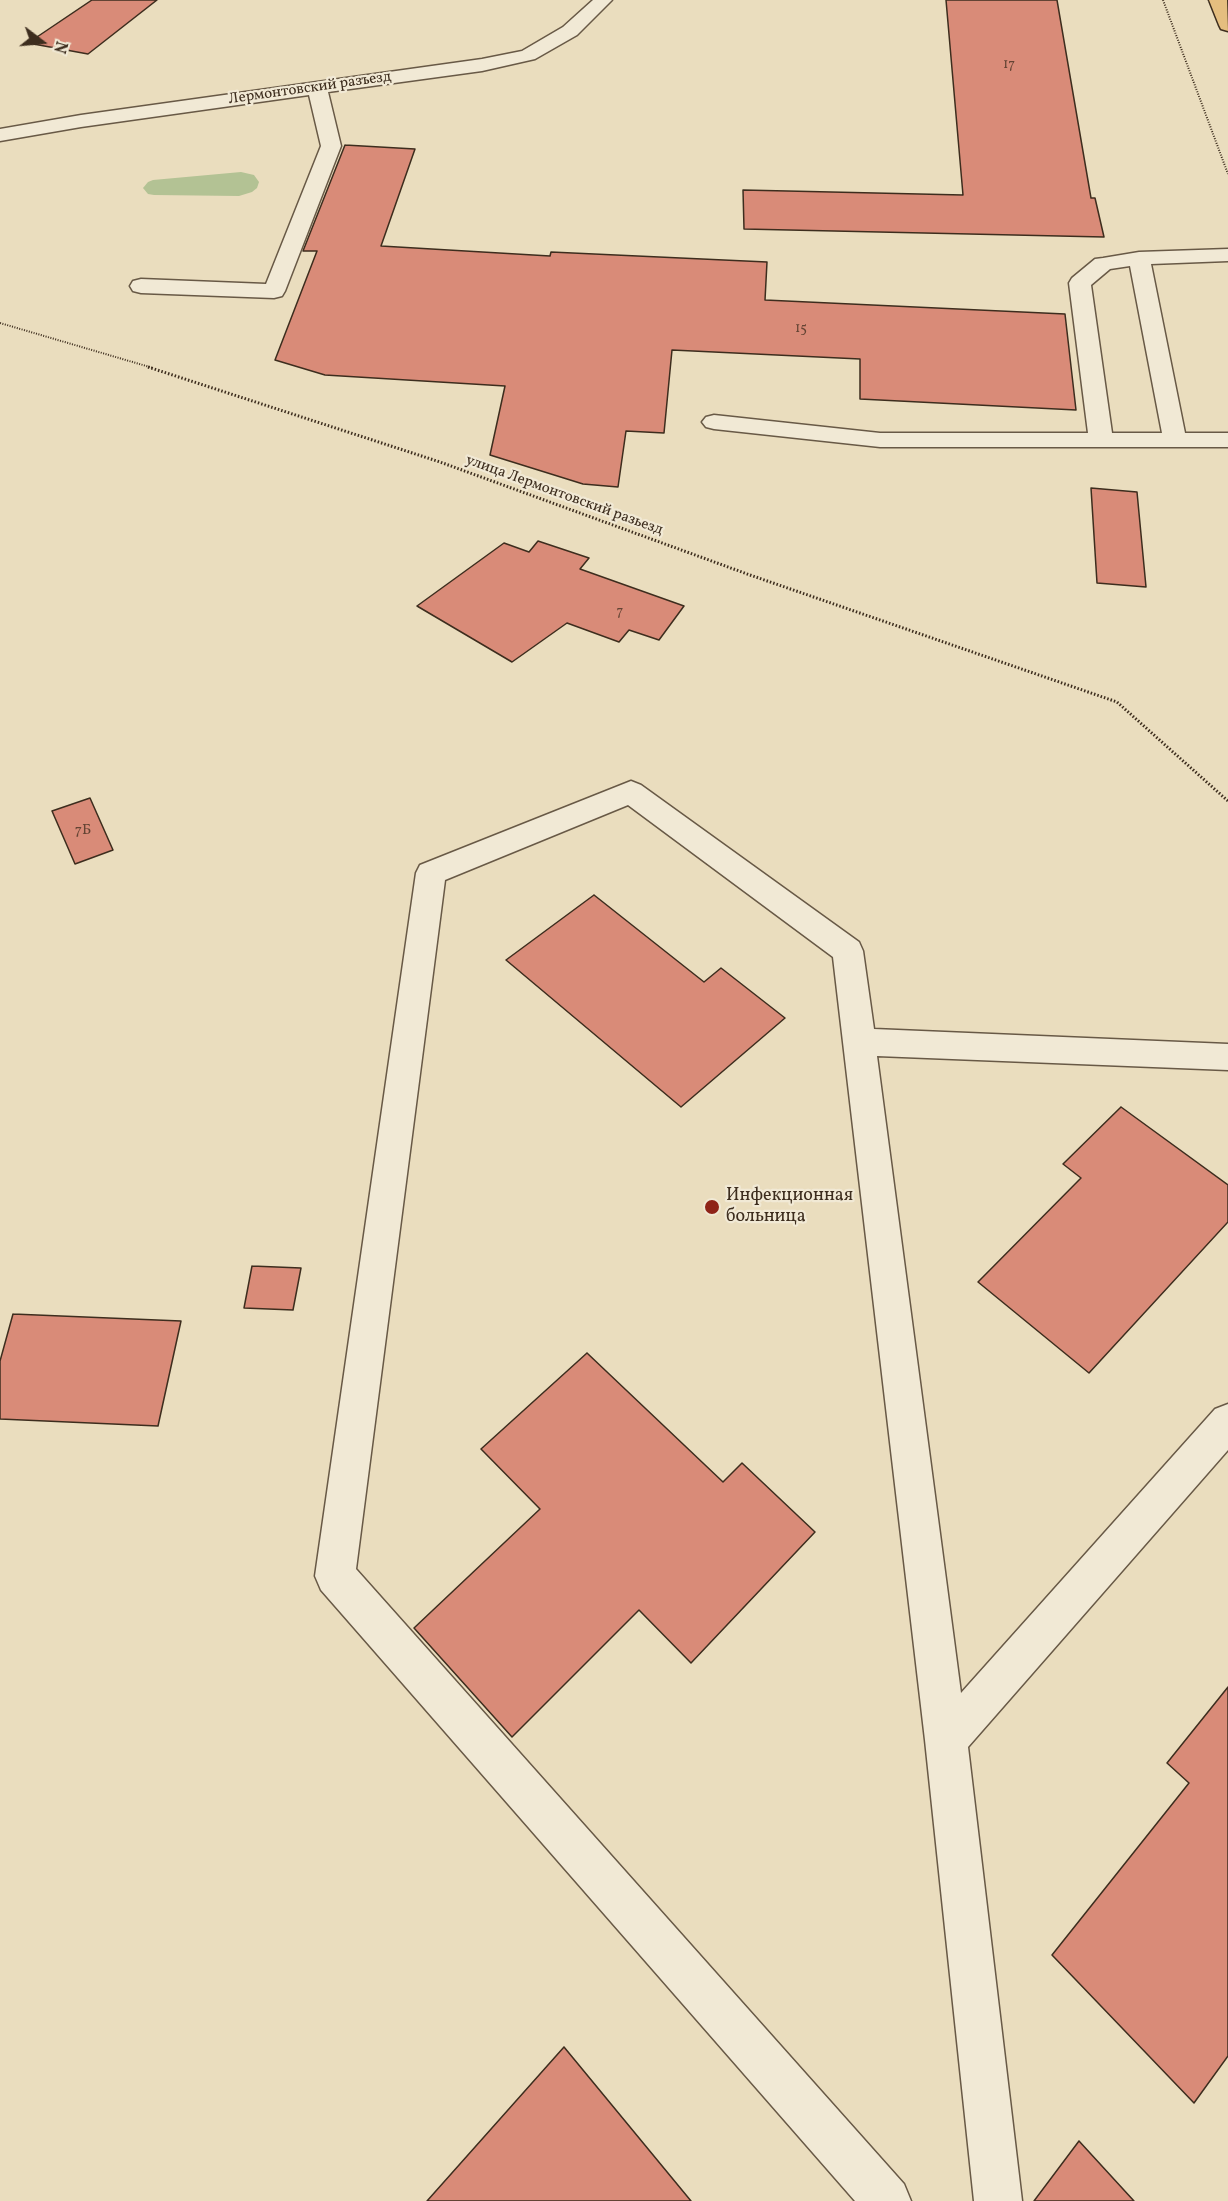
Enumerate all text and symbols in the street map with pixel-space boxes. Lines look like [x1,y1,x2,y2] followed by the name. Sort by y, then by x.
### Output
[12,12,72,72] north arrow
[47,38,71,56] text: N
[1003,57,1015,73] house number: 17
[227,69,393,109] street label: Лермонтовский разъезд
[795,321,807,337] house number: 15
[463,452,665,540] street label: улица Лермонтовский разьезд
[617,604,623,620] house number: 7
[75,822,91,840] house number: 7Б
[726,1186,853,1228] place label: Инфекционная больница
[703,1198,721,1216] marker: Инфекционная больница

